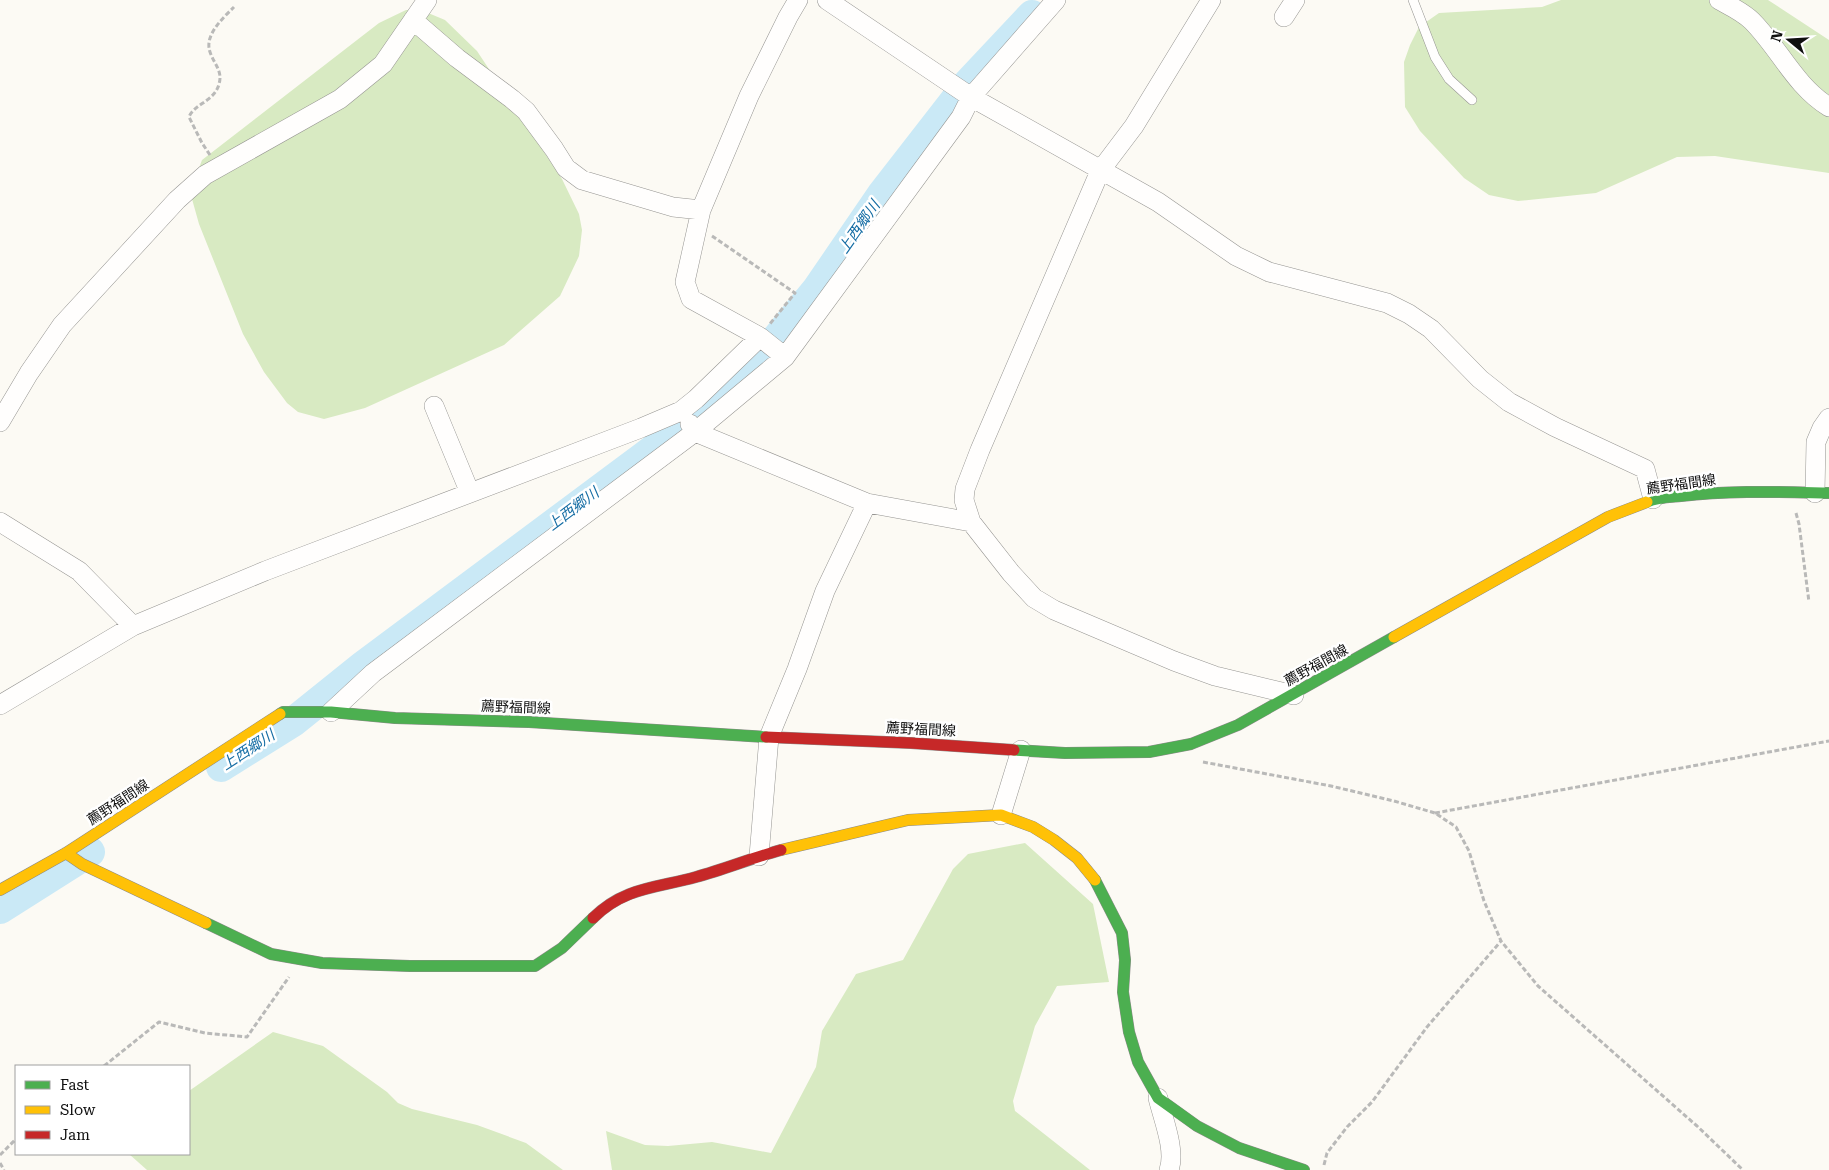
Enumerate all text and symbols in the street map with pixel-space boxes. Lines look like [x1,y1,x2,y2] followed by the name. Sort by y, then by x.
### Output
[1764,15,1814,65] north arrow
[1767,28,1786,44] text: N
[834,196,885,257] water label: 上西郷川
[1645,471,1717,497] street label: 薦野福間線
[544,483,604,534] water label: 上西郷川
[1282,641,1350,689] street label: 薦野福間線
[481,698,551,716] street label: 薦野福間線
[886,719,956,739] street label: 薦野福間線
[218,725,280,774] water label: 上西郷川
[84,776,152,828] street label: 薦野福間線
[15,1065,190,1155] legend
[60,1076,90,1094] text: Fast
[60,1101,96,1119] text: Slow
[60,1126,90,1144] text: Jam

